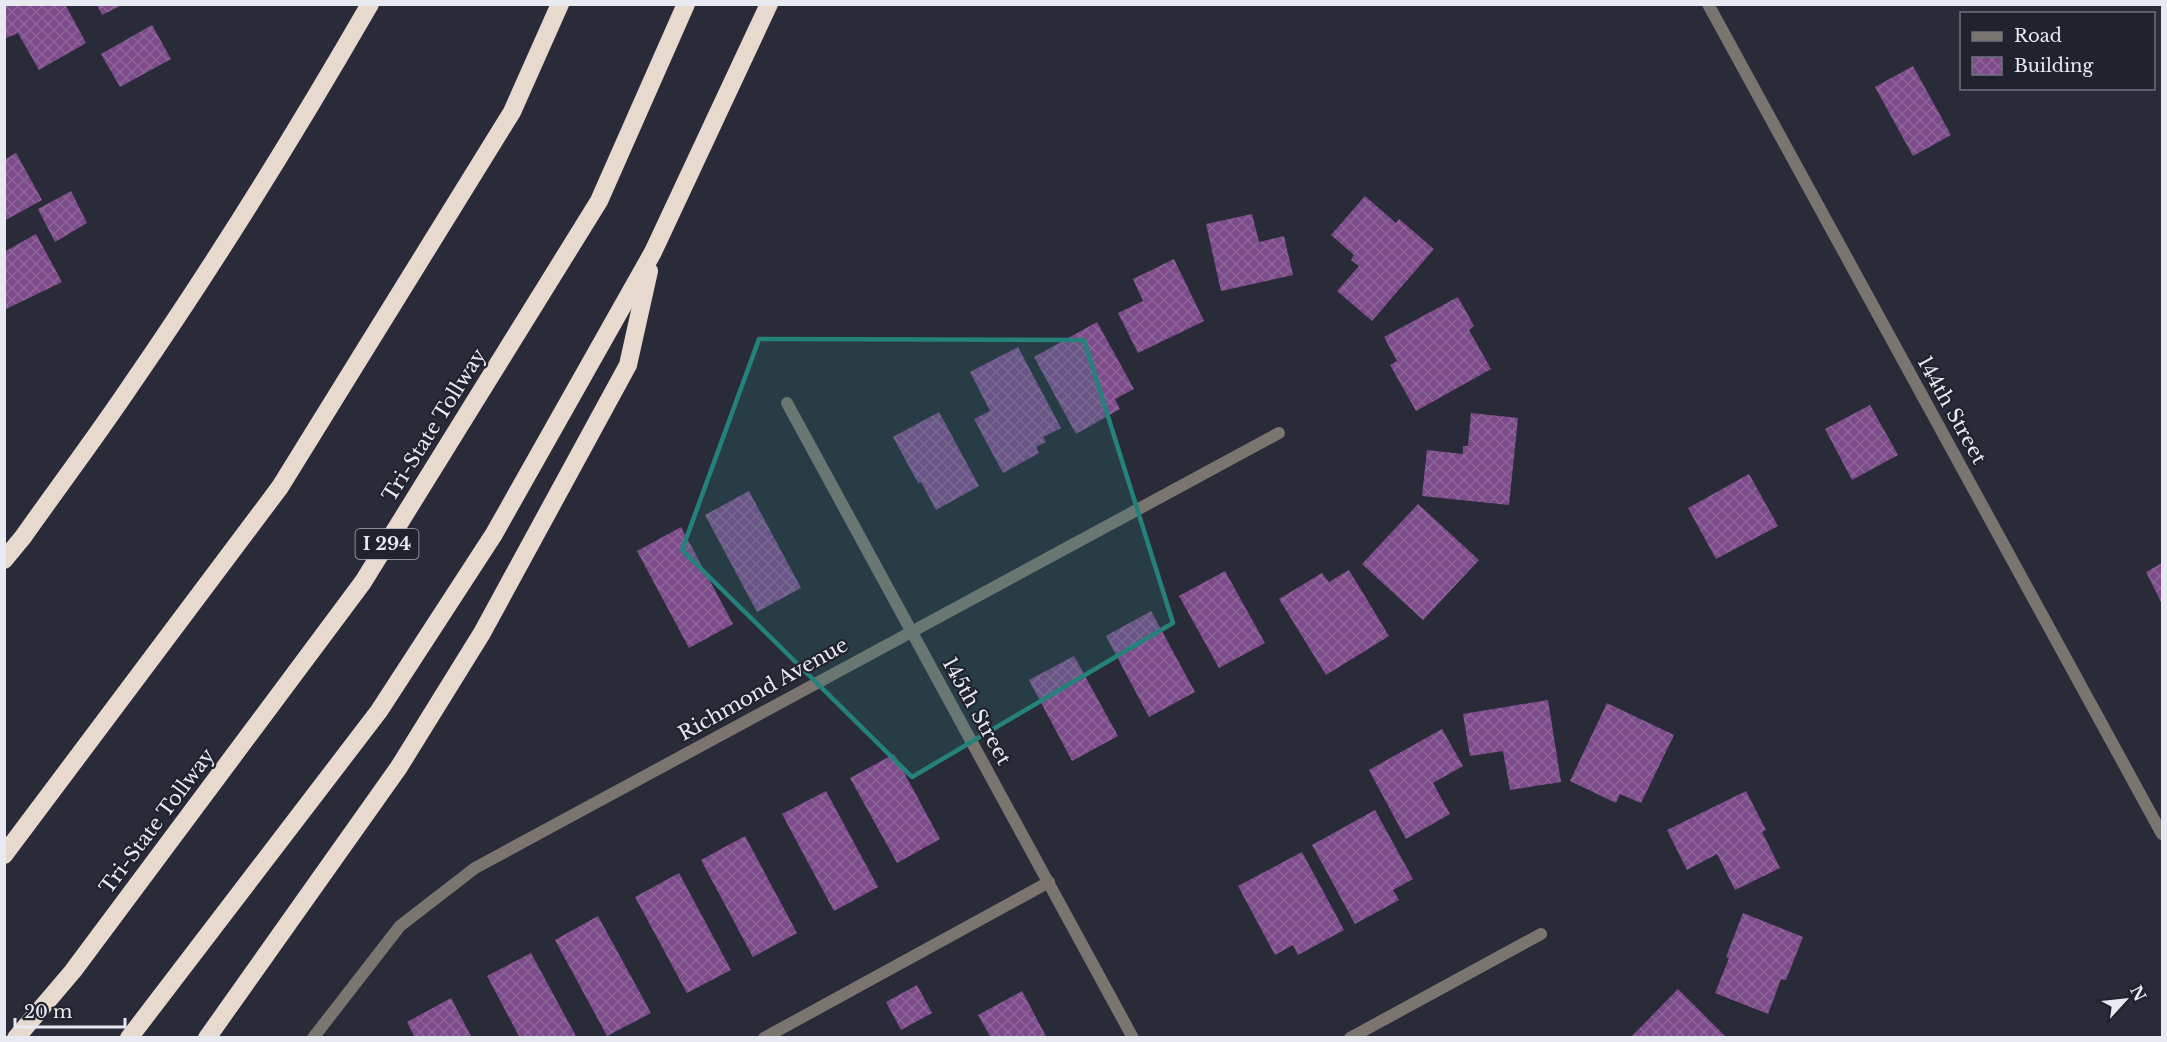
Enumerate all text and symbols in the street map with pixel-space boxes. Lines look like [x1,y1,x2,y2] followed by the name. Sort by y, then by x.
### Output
[1960,12,2155,90] legend
[2014,25,2062,47] text: Road
[2014,55,2093,77] text: Building
[377,344,491,506] street label: Tri-State Tollway
[1913,352,1992,468] street label: 144th Street
[356,529,418,559] road number: I 294
[674,632,852,746] street label: Richmond Avenue
[938,653,1017,769] street label: 145th Street
[94,743,220,898] street label: Tri-State Tollway
[2095,970,2155,1030] north arrow
[2126,982,2151,1004] text: N
[15,991,124,1029] scale bar
[24,1001,72,1023] text: 20 m

